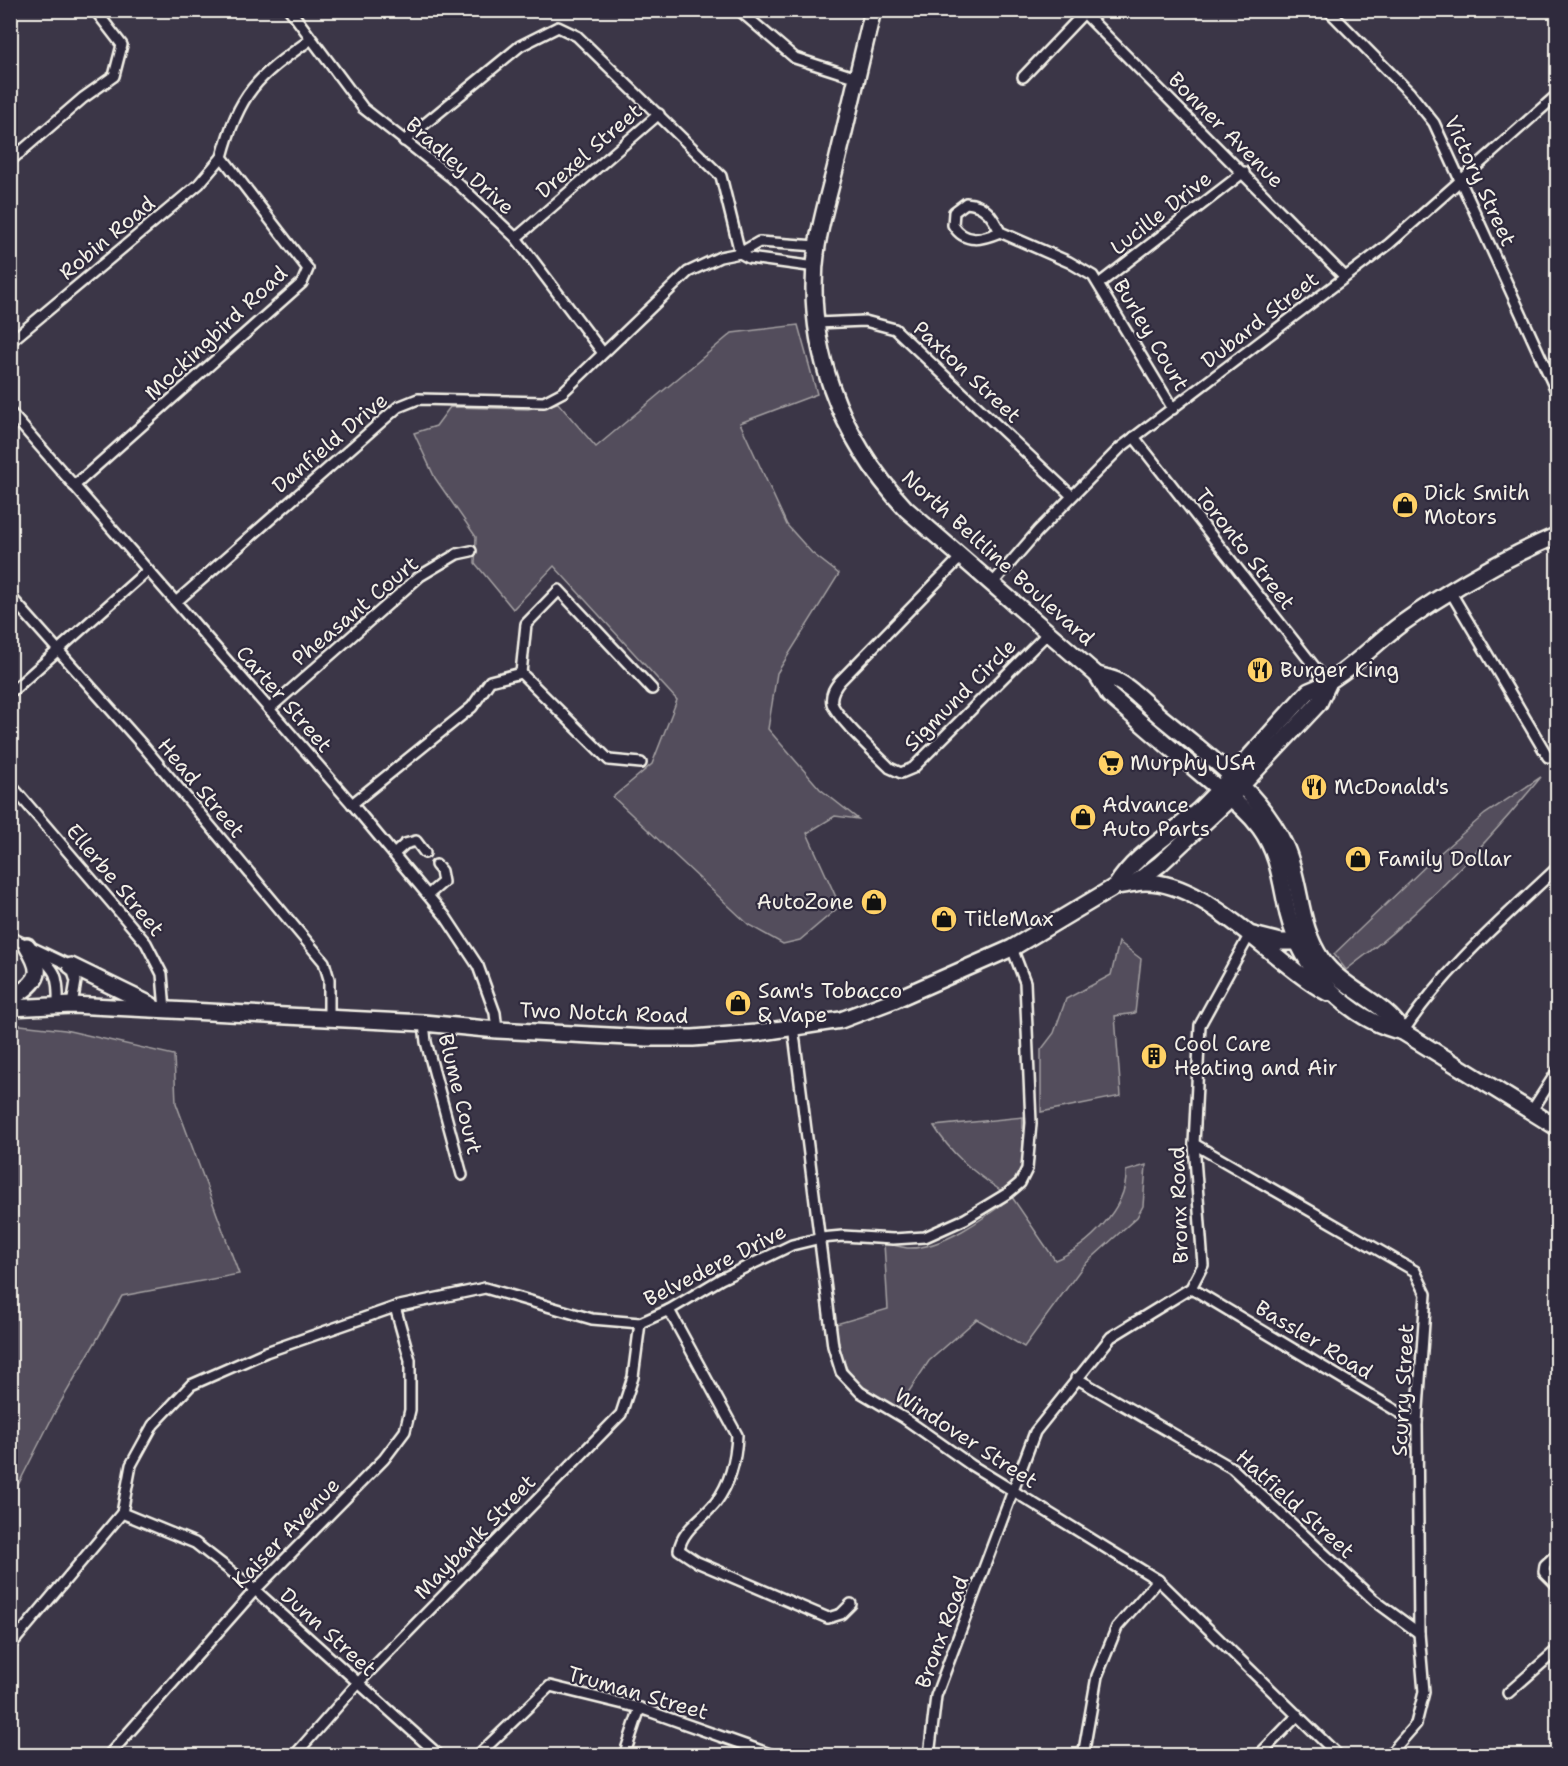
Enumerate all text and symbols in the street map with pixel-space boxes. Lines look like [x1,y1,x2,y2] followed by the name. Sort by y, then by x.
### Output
[1162,66,1290,194] street label: Bonner Avenue
[530,97,648,205] street label: Drexel Street
[400,111,520,221] street label: Bradley Drive
[1437,111,1523,251] street label: Victory Street
[1105,165,1217,261] street label: Lucille Drive
[53,190,161,286] street label: Robin Road
[139,259,293,407] street label: Mockingbird Road
[1195,265,1325,375] street label: Dubard Street
[1106,274,1196,396] street label: Burley Court
[907,315,1027,429] street label: Paxton Street
[266,386,394,500] street label: Danfield Drive
[896,464,1100,652] street label: North Beltline Boulevard
[1424,479,1530,531] place label: Dick Smith Motors
[1189,482,1301,616] street label: Toronto Street
[1390,490,1420,520] shop icon: Dick Smith Motors
[286,550,424,672] street label: Pheasant Court
[898,633,1022,757] street label: Sigmund Circle
[230,639,338,759] street label: Carter Street
[1245,655,1275,685] restaurant icon: Burger King
[1280,656,1399,684] place label: Burger King
[151,732,251,844] street label: Head Street
[1096,748,1126,778] supermarket icon: Murphy USA
[1130,749,1256,777] place label: Murphy USA
[1299,772,1329,802] restaurant icon: McDonald's
[1334,773,1449,801] place label: McDonald's
[1102,791,1210,843] place label: Advance Auto Parts
[1068,802,1098,832] shop icon: Advance Auto Parts
[60,818,170,942] street label: Ellerbe Street
[1343,844,1373,874] shop icon: Family Dollar
[1378,845,1512,873] place label: Family Dollar
[859,887,889,917] shop icon: AutoZone
[757,888,854,916] place label: AutoZone
[929,904,959,934] shop icon: TitleMax
[964,905,1053,933] place label: TitleMax
[758,977,902,1029] place label: Sam's Tobacco & Vape
[723,988,753,1018] shop icon: Sam's Tobacco & Vape
[519,996,689,1030] street label: Two Notch Road
[1174,1030,1338,1082] place label: Cool Care Heating and Air
[431,1031,489,1157] street label: Blume Court
[1139,1041,1169,1071] building icon: Cool Care Heating and Air
[1163,1146,1195,1264] street label: Bronx Road
[639,1217,791,1313] street label: Belvedere Drive
[1250,1294,1378,1386] street label: Bassler Road
[1386,1323,1420,1457] street label: Scurry Street
[889,1381,1043,1495] street label: Windover Street
[1230,1443,1360,1565] street label: Hatfield Street
[408,1468,542,1606] street label: Maybank Street
[226,1471,346,1595] street label: Kaiser Avenue
[909,1572,975,1692] street label: Bronx Road
[274,1581,382,1683] street label: Dunn Street
[564,1660,712,1726] street label: Truman Street

